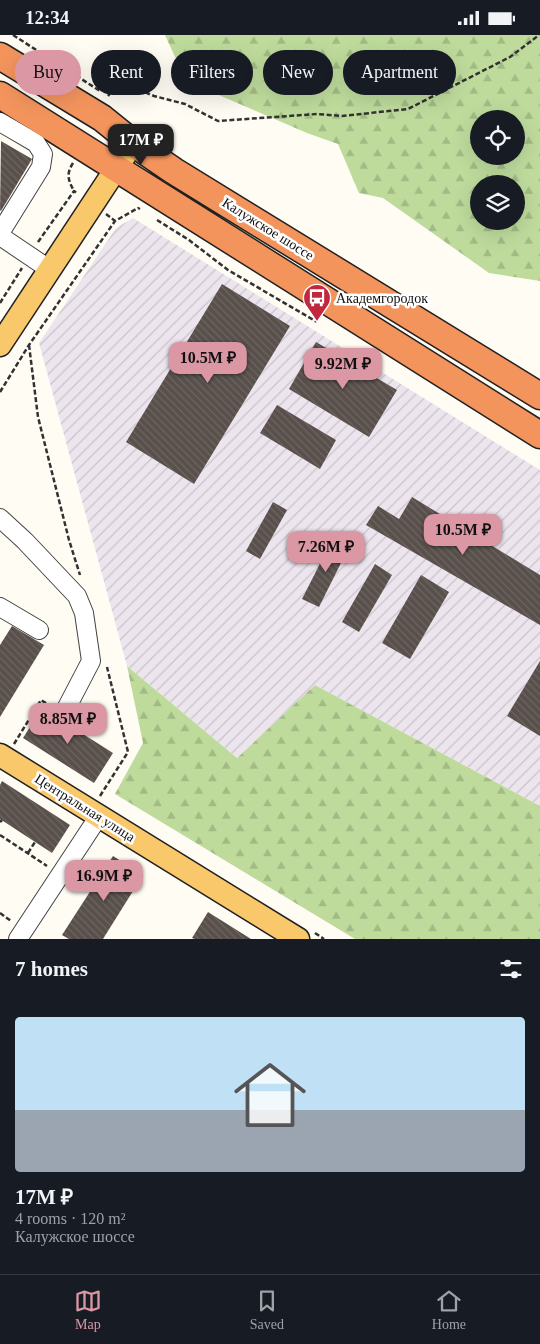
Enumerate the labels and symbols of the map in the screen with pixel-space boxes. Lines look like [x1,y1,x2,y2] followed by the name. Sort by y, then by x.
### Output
[106,123,176,166] pin: 17M ₽
[220,195,316,263] street label: Калужское шоссе
[302,283,332,322] bus stop icon: Академгородок
[336,291,428,306] place label: Академгородок
[162,341,254,384] pin: 10.5M ₽
[297,347,389,390] pin: 9.92M ₽
[417,513,509,556] pin: 10.5M ₽
[280,531,372,573] pin: 7.26M ₽
[22,703,114,745] pin: 8.85M ₽
[32,771,138,845] street label: Центральная улица
[58,859,150,902] pin: 16.9M ₽

